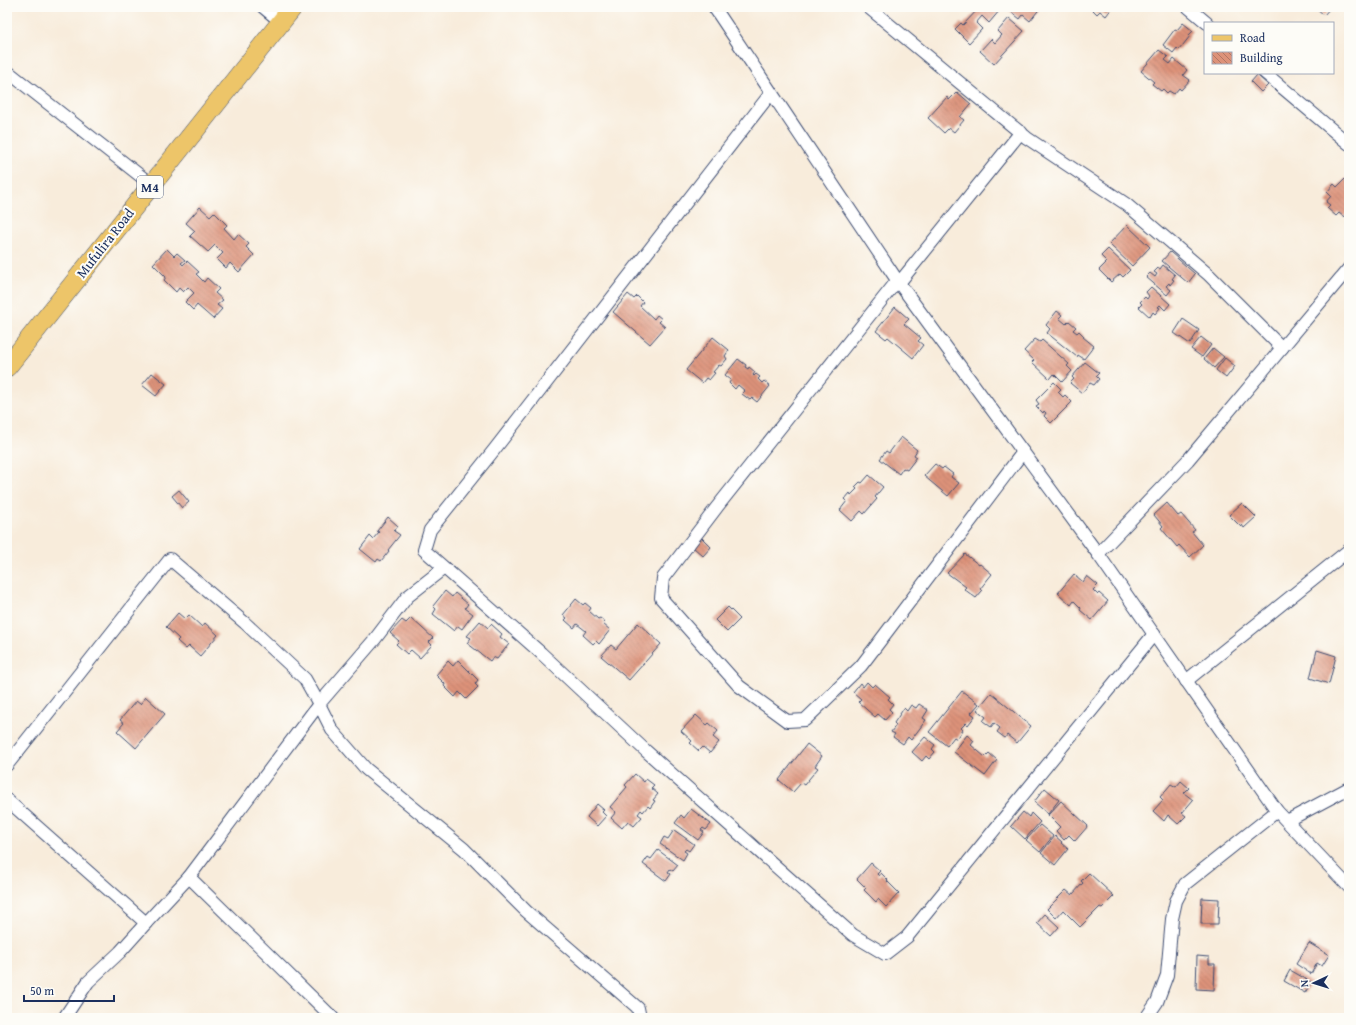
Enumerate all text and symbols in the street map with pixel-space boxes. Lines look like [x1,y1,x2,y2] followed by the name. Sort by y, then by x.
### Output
[1204,22,1334,74] legend
[1240,29,1266,46] text: Road
[1240,49,1283,66] text: Building
[137,176,163,198] road number: M4
[71,203,139,282] street label: Mufulira Road
[1294,963,1334,1003] north arrow
[24,977,114,1003] scale bar
[1296,979,1312,988] text: N
[30,982,54,999] text: 50 m

